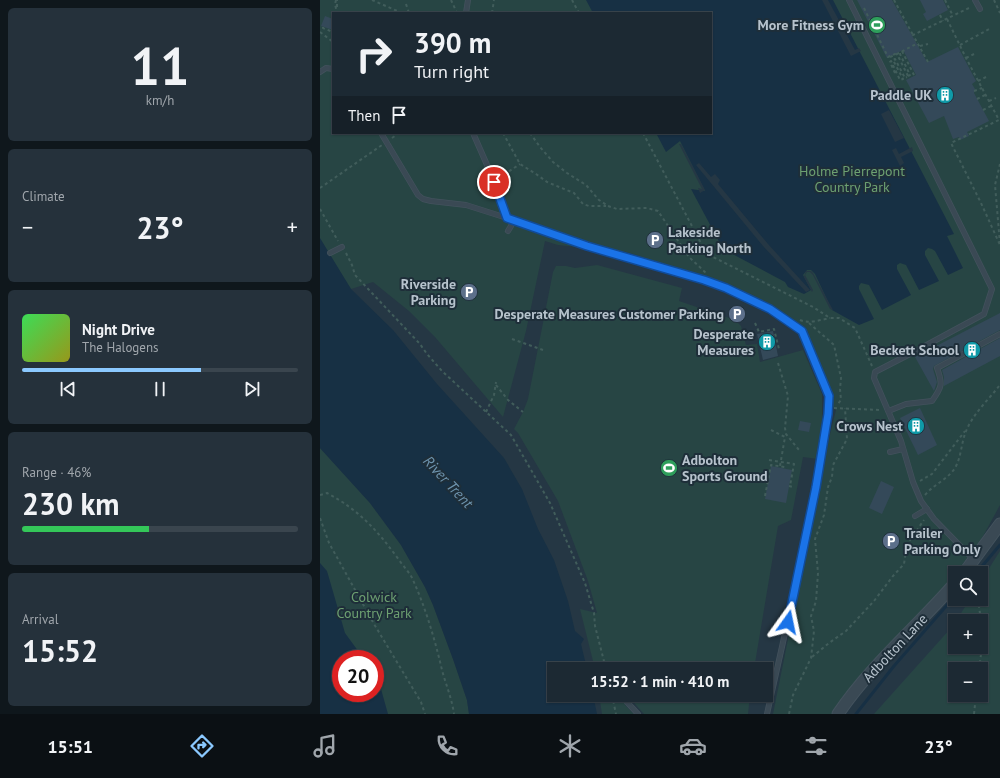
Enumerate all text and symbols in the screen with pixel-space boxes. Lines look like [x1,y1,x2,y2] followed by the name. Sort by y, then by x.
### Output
[867,15,887,35] sports icon: More Fitness Gym
[758,16,864,34] place label: More Fitness Gym
[414,24,491,61] text: 390 m
[348,28,400,80] icon: right
[131,32,189,99] text: 11
[414,60,489,83] text: Turn right
[935,85,955,105] building icon: Paddle UK
[870,86,932,104] place label: Paddle UK
[146,92,174,109] text: km/h
[388,104,410,126] icon: arrive
[348,106,380,125] text: Then
[799,162,905,196] park label: Holme Pierrepont Country Park
[477,165,511,199] pin
[483,171,505,193] icon: arrive
[22,188,65,205] text: Climate
[136,208,184,247] text: 23°
[22,213,33,241] text: −
[287,213,298,241] text: +
[668,223,751,257] place label: Lakeside Parking North
[645,230,665,250] parking icon: Lakeside Parking North
[401,275,456,309] place label: Riverside Parking
[459,282,479,302] parking icon: Riverside Parking
[727,304,747,324] parking icon: Desperate Measures Customer Parking
[494,305,724,323] place label: Desperate Measures Customer Parking
[82,320,155,339] text: Night Drive
[693,325,754,359] place label: Desperate Measures
[757,332,777,352] building icon: Desperate Measures
[82,339,159,356] text: The Halogens
[962,340,982,360] building icon: Beckett School
[870,341,960,359] place label: Beckett School
[57,378,79,400] icon: previous
[149,378,171,400] icon: pause
[241,378,263,400] icon: next
[906,416,926,436] building icon: Crows Nest
[836,417,903,435] place label: Crows Nest
[682,451,768,485] place label: Adbolton Sports Ground
[419,452,478,513] water label: River Trent
[659,458,679,478] sports icon: Adbolton Sports Ground
[22,464,91,481] text: Range · 46%
[22,484,120,523] text: 230 km
[904,524,981,558] place label: Trailer Parking Only
[881,531,901,551] parking icon: Trailer Parking Only
[948,566,988,702] map controls
[948,566,988,606] button: search
[336,588,412,622] park label: Colwick Country Park
[767,601,809,643] position arrow
[859,610,931,686] street label: Adbolton Lane
[22,611,58,628] text: Arrival
[948,614,988,654] button: +
[22,631,98,670] text: 15:52
[332,650,384,702] speed limit sign: 20
[948,662,988,702] button: −
[591,672,729,691] text: 15:52 · 1 min · 410 m
[188,732,216,760] icon: directions
[311,732,339,760] icon: music
[433,732,461,760] icon: phone
[556,732,584,760] icon: climate
[679,732,707,760] icon: car
[802,732,830,760] icon: filters
[47,735,93,758] text: 15:51
[924,735,953,758] text: 23°

